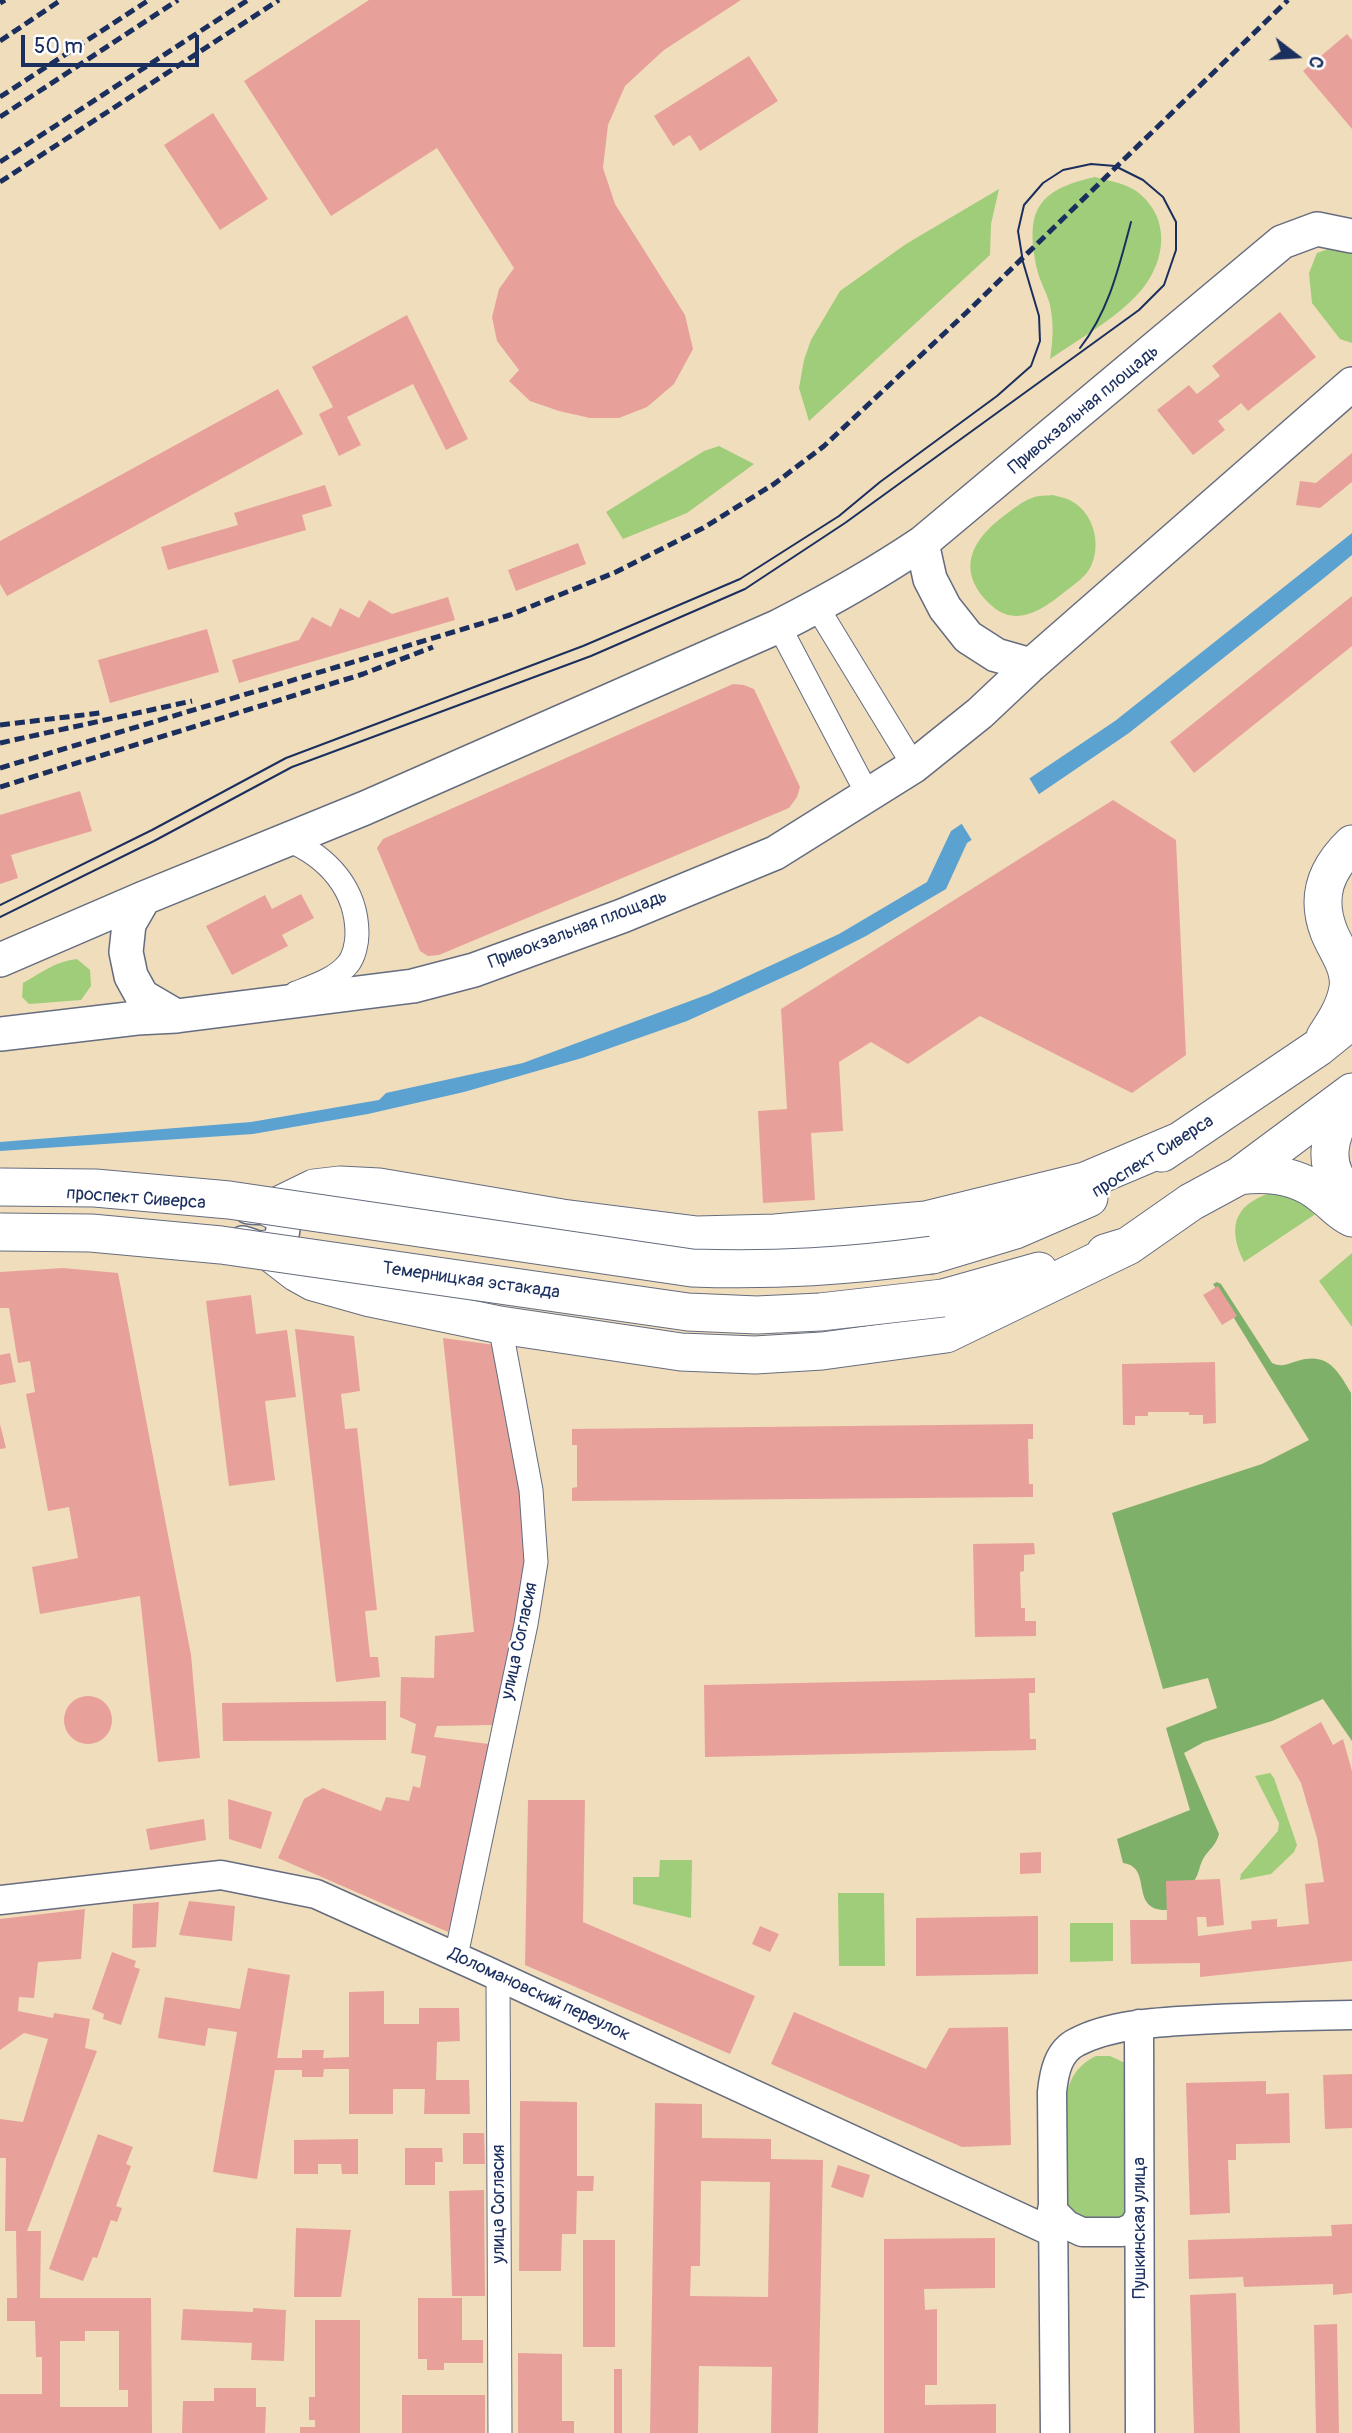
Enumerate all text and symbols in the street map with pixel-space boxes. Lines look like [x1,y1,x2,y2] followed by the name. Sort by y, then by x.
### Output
[24,21,203,65] scale bar
[1261,21,1331,91] north arrow
[34,33,83,60] text: 50 m
[1303,53,1329,71] text: С
[1004,341,1164,479] street label: Привокзальная площадь
[485,886,671,974] street label: Привокзальная площадь
[1088,1111,1218,1203] street label: проспект Сиверса
[66,1183,206,1215] street label: проспект Сиверса
[381,1258,561,1304] street label: Темерницкая эстакада
[497,1581,543,1701] street label: улица Согласия
[445,1943,633,2047] street label: Доломановский переулок
[488,2144,510,2264] street label: улица Согласия
[1129,2157,1151,2299] street label: Пушкинская улица

